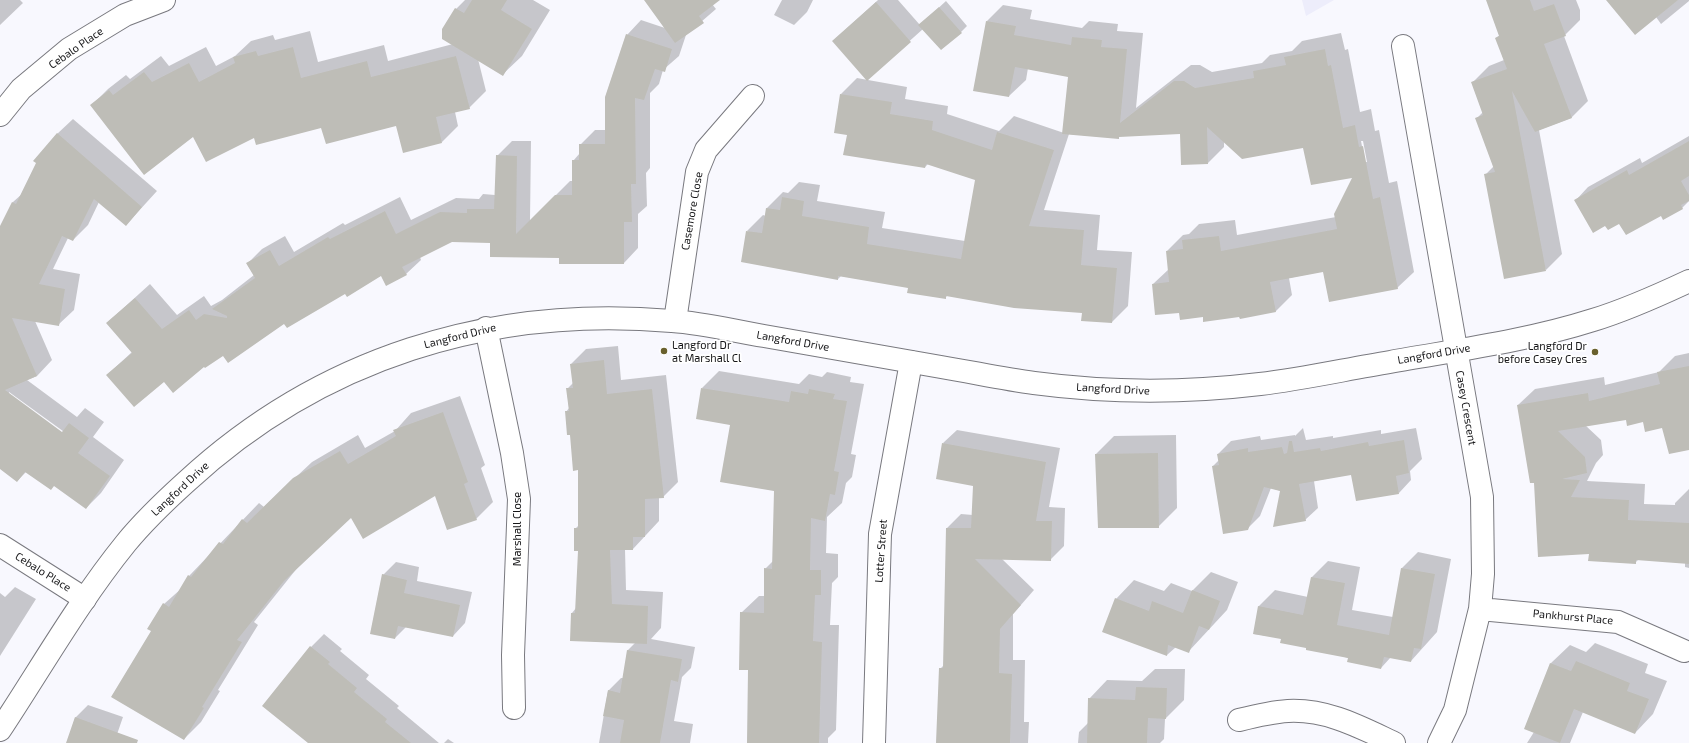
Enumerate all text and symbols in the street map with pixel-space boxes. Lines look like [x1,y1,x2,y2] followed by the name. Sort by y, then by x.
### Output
[46,24,106,72] street label: Cebalo Place
[679,171,705,251] street label: Casemore Close
[423,321,497,351] street label: Langford Drive
[756,328,830,354] street label: Langford Drive
[672,338,741,364] place label: Langford Dr at Marshall Cl
[1498,339,1587,365] place label: Langford Dr before Casey Cres
[1397,341,1471,367] street label: Langford Drive
[659,346,669,356] marker: Langford Dr at Marshall Cl
[1590,347,1600,357] marker: Langford Dr before Casey Cres
[1453,370,1479,446] street label: Casey Crescent
[1076,380,1150,398] street label: Langford Drive
[149,459,211,519] street label: Langford Drive
[510,492,524,566] street label: Marshall Close
[872,519,890,583] street label: Lotter Street
[13,550,73,594] street label: Cebalo Place
[1532,607,1614,627] street label: Pankhurst Place

